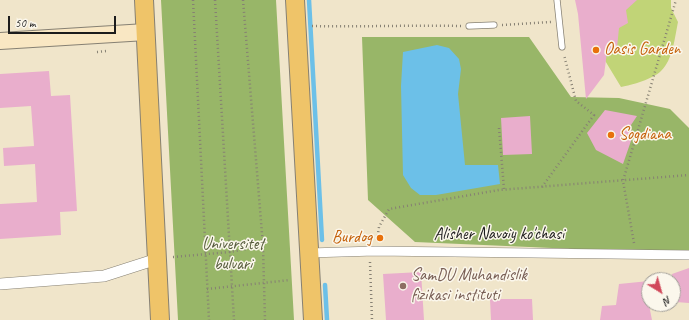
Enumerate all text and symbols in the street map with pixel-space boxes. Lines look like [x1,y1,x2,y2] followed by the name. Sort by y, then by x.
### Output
[10,8,118,34] scale bar
[15,15,35,31] text: 50 m
[604,40,680,60] place label: Oasis Garden
[591,45,601,55] marker: Oasis Garden
[619,125,671,145] place label: Sogdiana
[606,130,616,140] marker: Sogdiana
[434,225,564,245] street label: Alisher Navoiy ko'chasi
[332,228,372,248] place label: Burdog
[375,233,385,243] marker: Burdog
[202,235,264,275] park label: Universitet bulvari
[411,266,527,306] place label: SamDU Muhandislik fizikasi instituti
[641,272,681,312] north arrow
[398,281,408,291] marker: SamDU Muhandislik fizikasi instituti
[661,293,675,308] text: N

